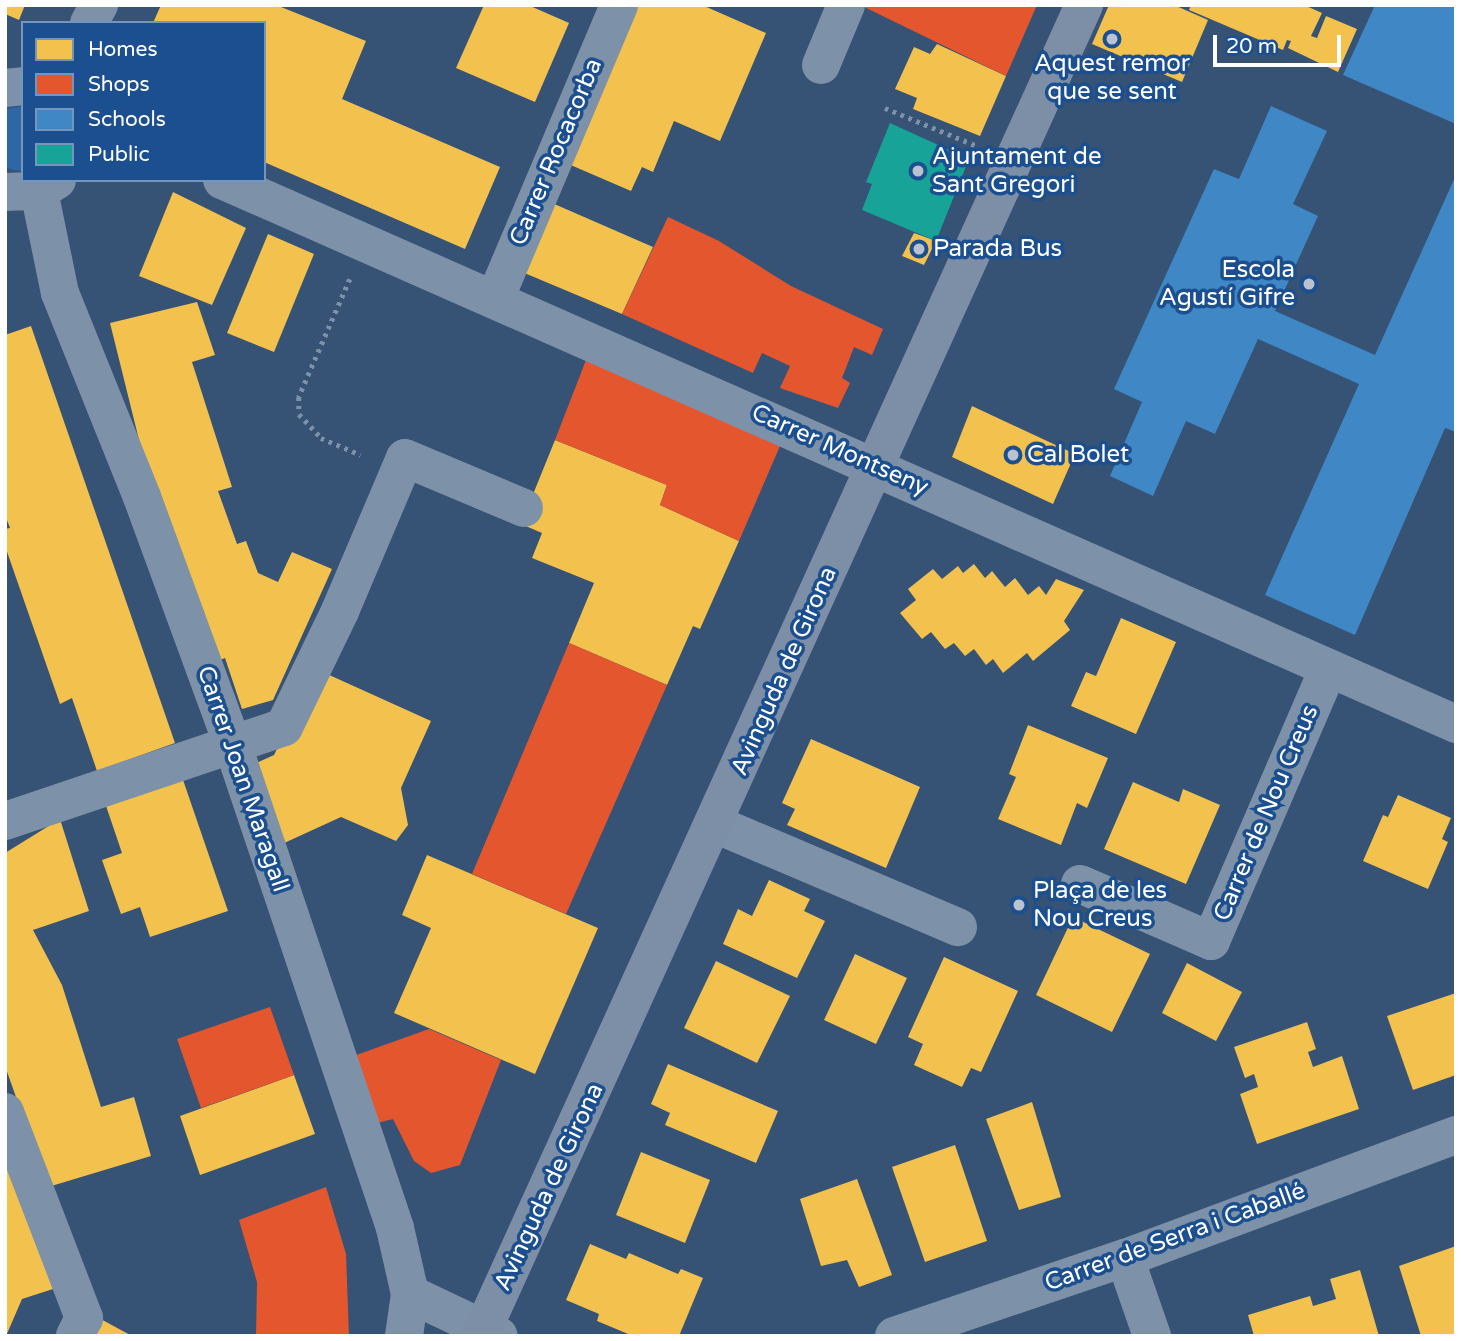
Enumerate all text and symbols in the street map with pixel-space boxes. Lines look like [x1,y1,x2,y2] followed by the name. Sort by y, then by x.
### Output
[21,21,266,182] legend
[1216,21,1344,65] scale bar
[1104,31,1120,47] marker: Aquest remor que se sent
[1226,34,1277,59] text: 20 m
[88,37,158,62] text: Homes
[1034,50,1190,106] place label: Aquest remor que se sent
[504,54,608,250] street label: Carrer Rocacorba
[88,72,150,97] text: Shops
[88,107,166,132] text: Schools
[88,142,150,167] text: Public
[932,143,1102,199] place label: Ajuntament de Sant Gregori
[910,163,926,179] marker: Ajuntament de Sant Gregori
[933,235,1062,263] place label: Parada Bus
[911,241,927,257] marker: Parada Bus
[1159,256,1295,312] place label: Escola Agustí Gifre
[1301,276,1317,292] marker: Escola Agustí Gifre
[747,398,933,502] street label: Carrer Montseny
[1027,441,1129,469] place label: Cal Bolet
[1005,447,1021,463] marker: Cal Bolet
[725,562,843,780] street label: Avinguda de Girona
[191,662,295,896] street label: Carrer Joan Maragall
[1207,701,1325,925] street label: Carrer de Nou Creus
[1033,877,1167,933] place label: Plaça de les Nou Creus
[1011,897,1027,913] marker: Plaça de les Nou Creus
[488,1079,610,1295] street label: Avinguda de Girona
[1041,1176,1309,1298] street label: Carrer de Serra i Caballé

